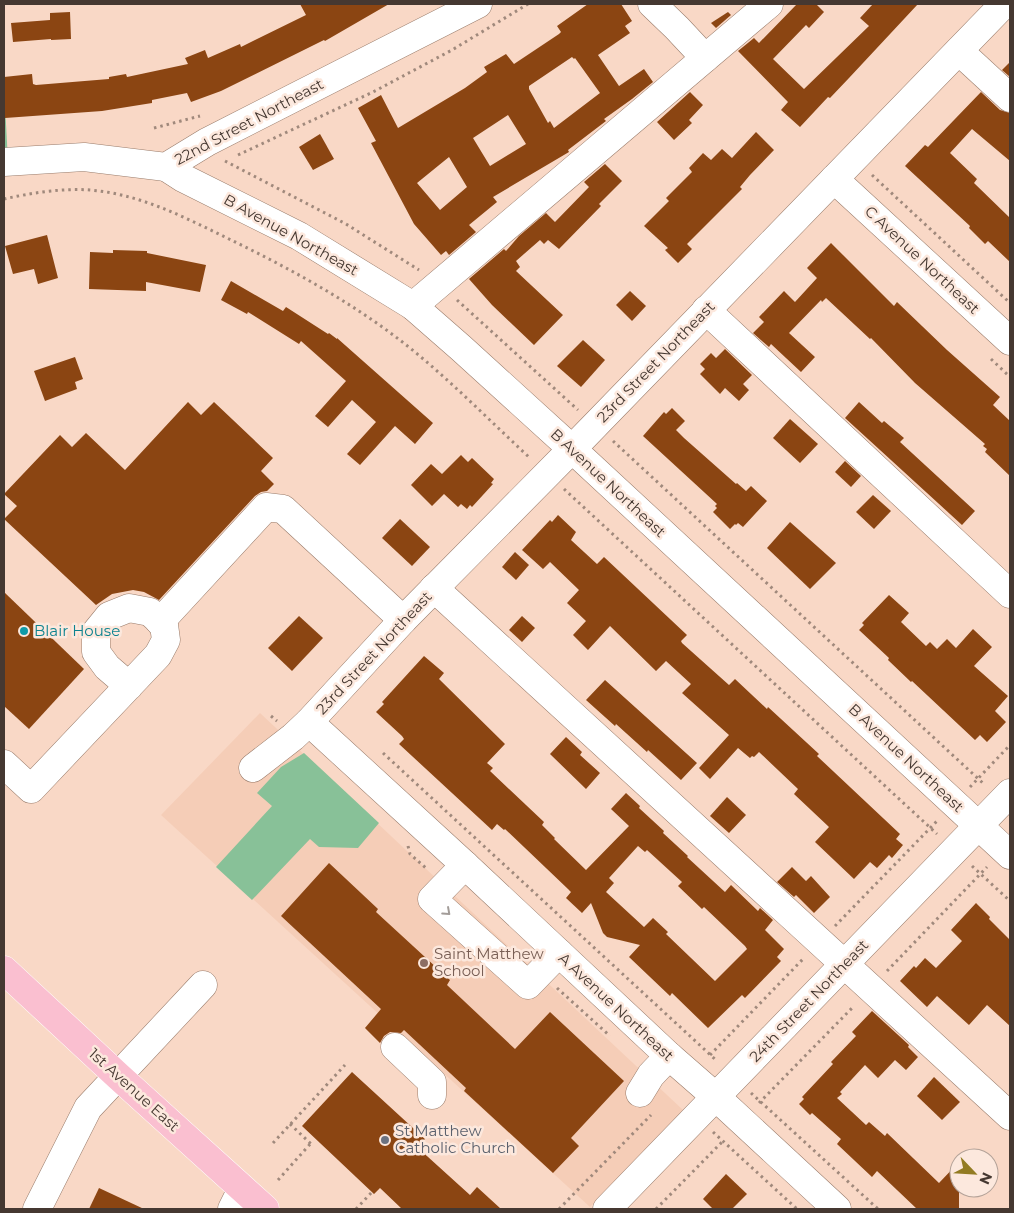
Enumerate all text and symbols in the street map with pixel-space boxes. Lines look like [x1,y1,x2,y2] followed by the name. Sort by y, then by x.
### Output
[171,74,326,169] street label: 22nd Street Northeast
[221,190,362,279] street label: B Avenue Northeast
[861,201,984,318] street label: C Avenue Northeast
[593,297,719,426] street label: 23rd Street Northeast
[547,424,670,541] street label: B Avenue Northeast
[312,587,436,718] street label: 23rd Street Northeast
[34,621,120,640] place label: Blair House
[18,625,30,637] marker: Blair House
[845,699,968,816] street label: B Avenue Northeast
[441,906,450,915] one-way arrow
[745,936,872,1066] street label: 24th Street Northeast
[434,944,544,980] place label: Saint Matthew School
[555,948,678,1065] street label: A Avenue Northeast
[418,957,430,969] marker: Saint Matthew School
[85,1044,184,1135] street label: 1st Avenue East
[395,1121,516,1157] place label: St Matthew Catholic Church
[379,1134,391,1146] marker: St Matthew Catholic Church
[949,1148,999,1198] north arrow
[975,1170,996,1187] text: N

